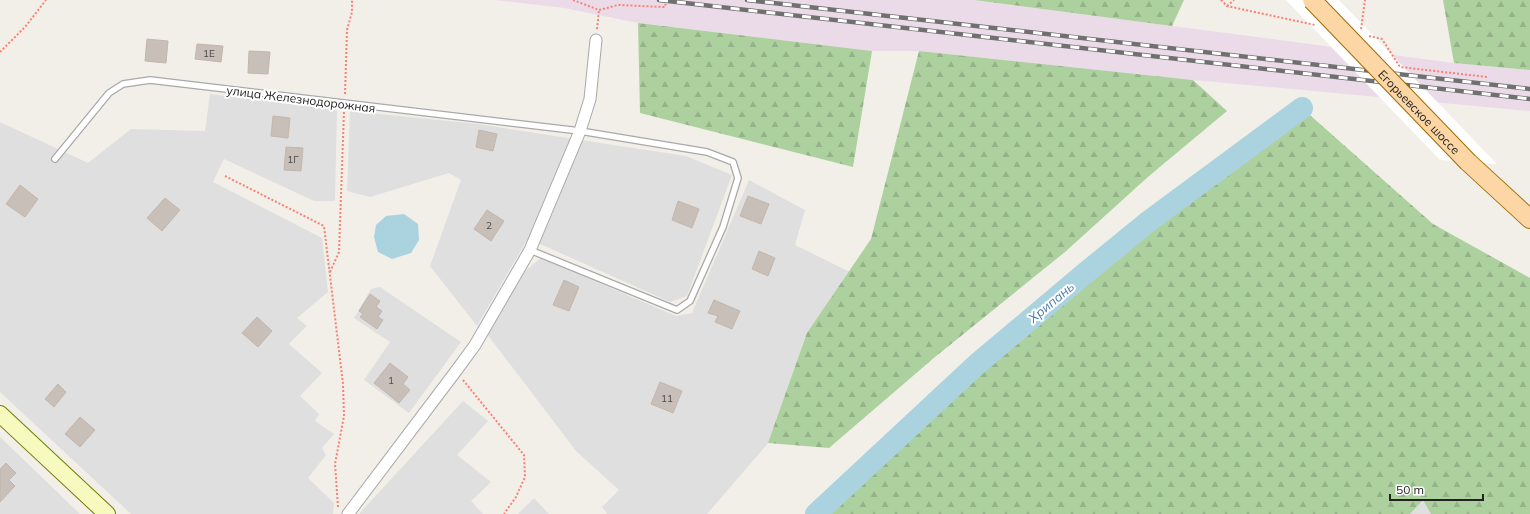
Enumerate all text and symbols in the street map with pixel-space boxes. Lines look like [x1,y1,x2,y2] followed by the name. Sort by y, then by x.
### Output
[203,47,215,60] house number: 1Е
[1375,66,1464,157] street label: Егорьевское шоссе
[226,82,376,116] street label: улица Железнодорожная
[287,153,299,166] house number: 1Г
[486,219,492,232] house number: 2
[1024,278,1077,326] water label: Хрипань
[388,374,394,387] house number: 1
[661,392,673,405] house number: 11
[1390,476,1483,502] scale bar
[1396,482,1424,497] text: 50 m

